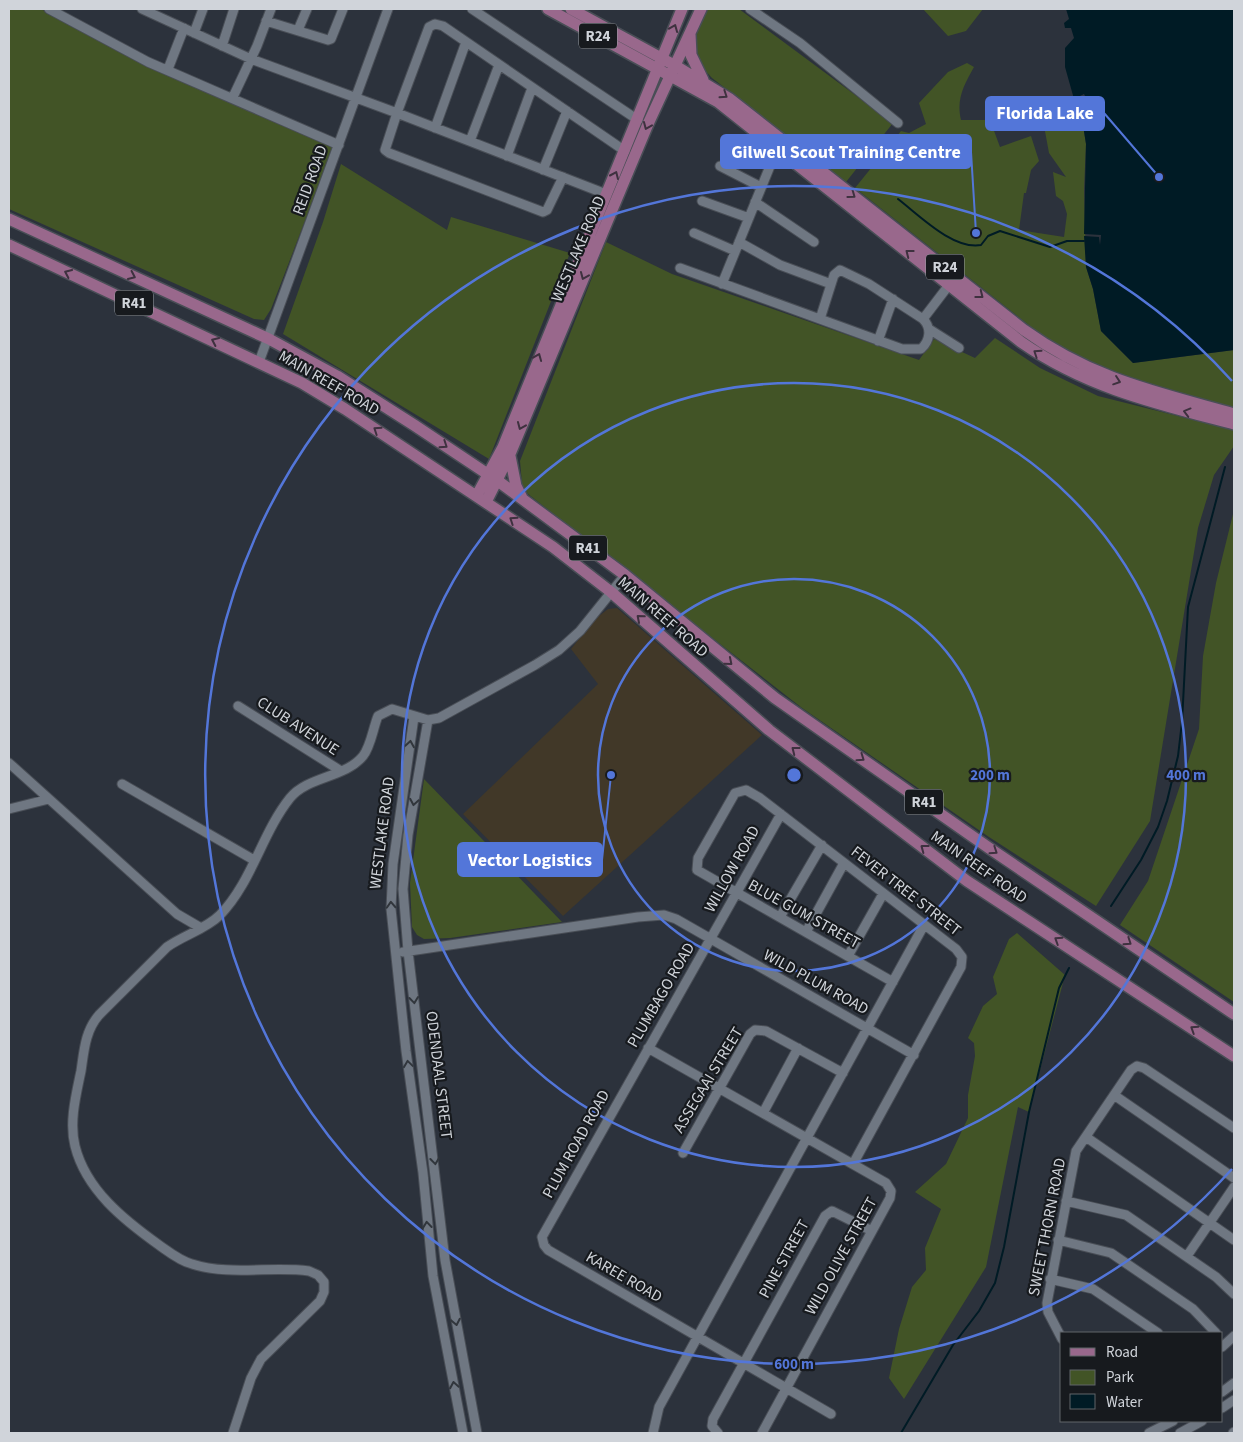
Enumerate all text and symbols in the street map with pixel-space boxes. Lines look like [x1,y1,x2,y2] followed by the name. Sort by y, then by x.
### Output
[579,24,617,48] road number: R24
[668,24,678,33] one-way arrow
[718,89,728,98] one-way arrow
[986,97,1104,130] callout: Florida Lake
[996,101,1094,126] text: Florida Lake
[643,121,653,130] one-way arrow
[721,135,971,168] callout: Gilwell Scout Training Centre
[731,140,961,165] text: Gilwell Scout Training Centre
[287,142,333,218] street label: REID ROAD
[608,171,619,180] one-way arrow
[846,189,855,197] one-way arrow
[546,192,610,305] street label: WESTLAKE ROAD
[906,250,915,258] one-way arrow
[926,254,964,280] road number: R24
[64,268,73,279] one-way arrow
[127,270,136,280] one-way arrow
[580,271,591,280] one-way arrow
[974,289,984,298] one-way arrow
[115,290,153,316] road number: R41
[211,337,220,347] one-way arrow
[274,345,384,421] street label: MAIN REEF ROAD
[1033,349,1042,359] one-way arrow
[532,353,542,362] one-way arrow
[1112,375,1121,385] one-way arrow
[1184,407,1192,417] one-way arrow
[517,421,528,430] one-way arrow
[374,427,383,437] one-way arrow
[438,439,447,448] one-way arrow
[509,517,519,526] one-way arrow
[569,536,607,560] road number: R41
[613,572,713,663] street label: MAIN REEF ROAD
[637,614,646,623] one-way arrow
[724,657,733,666] one-way arrow
[253,691,343,761] street label: CLUB AVENUE
[404,739,414,748] one-way arrow
[792,747,801,755] one-way arrow
[855,752,865,761] one-way arrow
[970,765,1010,786] text: 200 m
[1166,765,1206,786] text: 400 m
[785,766,803,784] centre of rings
[364,775,400,891] street label: WESTLAKE ROAD
[905,790,943,814] road number: R41
[409,798,419,807] one-way arrow
[699,821,765,916] street label: WILLOW ROAD
[926,826,1032,909] street label: MAIN REEF ROAD
[846,841,966,941] street label: FEVER TREE STREET
[458,843,602,876] callout: Vector Logistics
[920,845,930,854] one-way arrow
[988,845,998,854] one-way arrow
[467,848,592,873] text: Vector Logistics
[744,874,864,954] street label: BLUE GUM STREET
[385,901,396,909] one-way arrow
[1123,936,1132,945] one-way arrow
[1054,937,1063,946] one-way arrow
[622,938,700,1052] street label: PLUMBAGO ROAD
[759,944,873,1020] street label: WILD PLUM ROAD
[408,996,419,1004] one-way arrow
[420,1010,458,1141] street label: ODENDAAL STREET
[668,1023,749,1137] street label: ASSEGAAI STREET
[1190,1026,1199,1036] one-way arrow
[403,1060,414,1068] one-way arrow
[537,1086,615,1202] street label: PLUM ROAD ROAD
[1023,1156,1071,1298] street label: SWEET THORN ROAD
[429,1157,440,1165] one-way arrow
[800,1193,883,1319] street label: WILD OLIVE STREET
[753,1215,815,1302] street label: PINE STREET
[422,1221,433,1229] one-way arrow
[582,1246,666,1308] street label: KAREE ROAD
[450,1318,460,1326] one-way arrow
[1060,1332,1223,1422] legend
[1106,1342,1138,1363] text: Road
[774,1354,814,1375] text: 600 m
[1106,1367,1135,1388] text: Park
[450,1381,460,1390] one-way arrow
[1106,1392,1143,1413] text: Water

